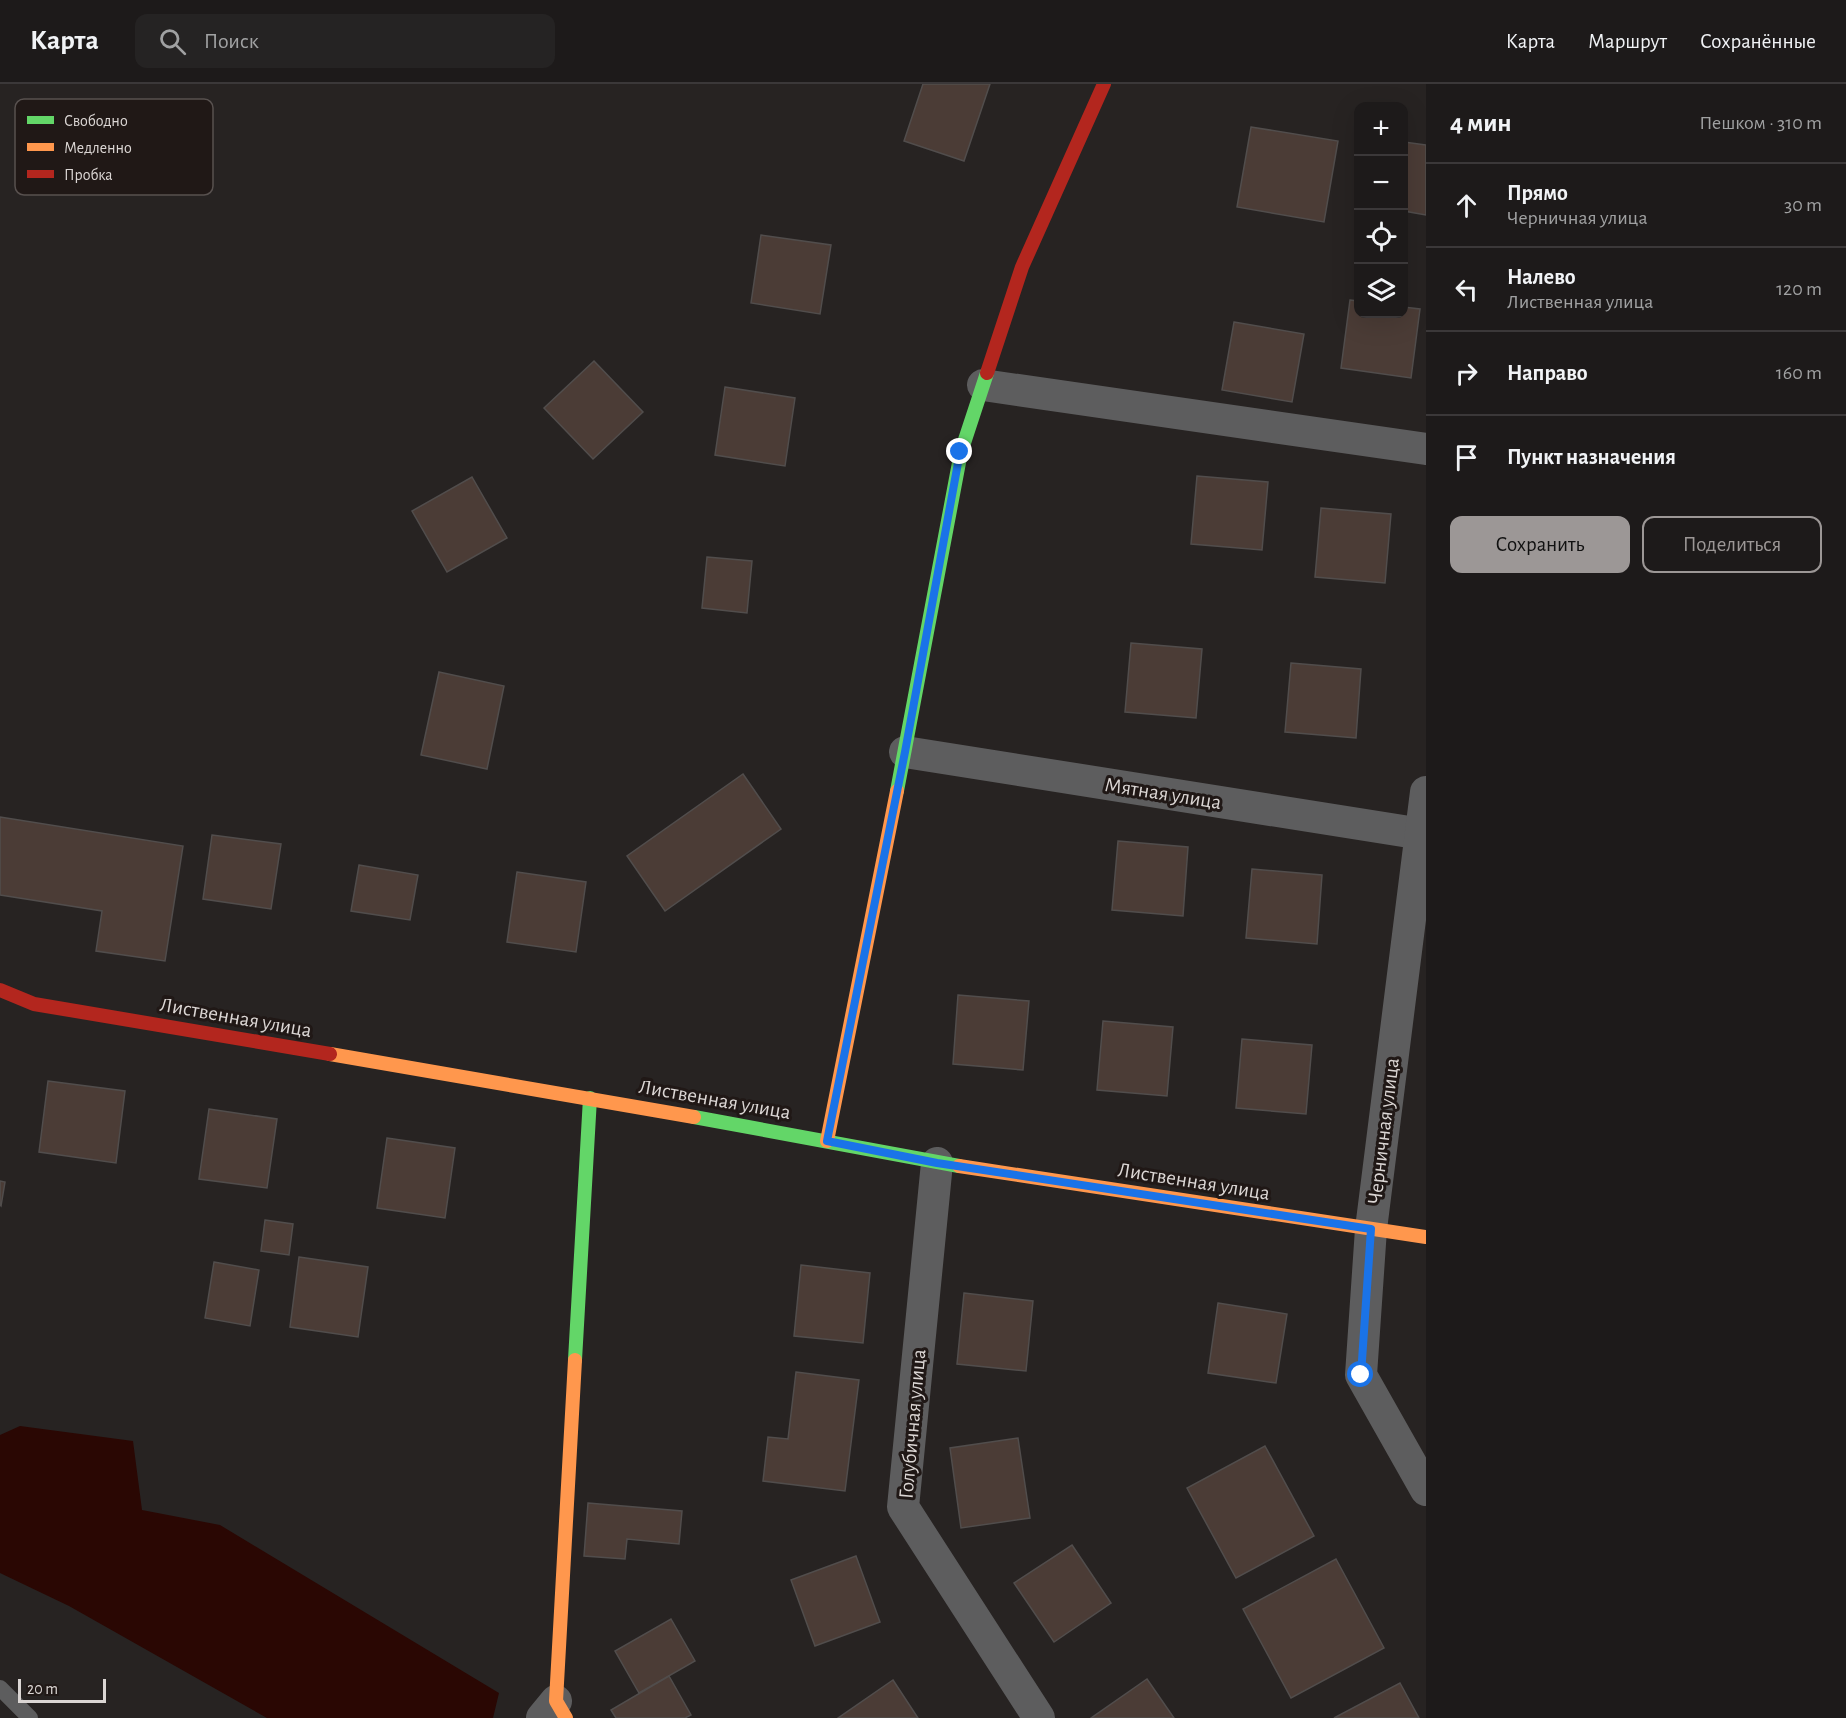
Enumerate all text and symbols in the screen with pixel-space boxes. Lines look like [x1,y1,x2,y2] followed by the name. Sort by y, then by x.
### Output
[135,14,555,68] search box
[156,25,189,58] icon: search
[30,27,99,55] text: Карта
[204,30,259,52] text: Поиск
[1506,31,1555,52] text: Карта
[1588,31,1667,52] text: Маршрут
[1700,31,1816,52] text: Сохранённые
[15,99,213,195] legend
[1354,102,1408,318] map controls
[1354,102,1408,156] button: +
[1450,110,1512,136] text: 4 мин
[64,113,128,129] text: Свободно
[1699,113,1822,133] text: Пешком · 310 m
[64,140,132,156] text: Медленно
[1354,156,1408,210] button: −
[64,167,113,183] text: Пробка
[1507,182,1568,204] text: Прямо
[1450,189,1483,222] icon: ahead
[1784,195,1822,215] text: 30 m
[1507,208,1648,228] text: Черничная улица
[1354,210,1408,264] button: locate
[1354,264,1408,318] button: layers
[1507,266,1576,288] text: Налево
[1450,273,1483,306] icon: left
[1776,279,1822,299] text: 120 m
[1507,292,1653,312] text: Лиственная улица
[1450,357,1483,390] icon: right
[1507,362,1588,384] text: Направо
[1776,363,1822,383] text: 160 m
[946,438,972,464] route end
[1450,441,1483,474] icon: arrive
[1507,446,1676,468] text: Пункт назначения
[1450,516,1630,573] button: Сохранить
[1642,516,1822,573] button: Поделиться
[1103,774,1223,813] street label: Мятная улица
[158,994,314,1041] street label: Лиственная улица
[1364,1056,1403,1206] street label: Черничная улица
[637,1076,793,1123] street label: Лиственная улица
[1116,1159,1272,1204] street label: Лиственная улица
[895,1348,930,1500] street label: Голубичная улица
[1347,1361,1373,1387] route start
[18,1676,106,1704] scale bar
[27,1681,58,1697] text: 20 m

